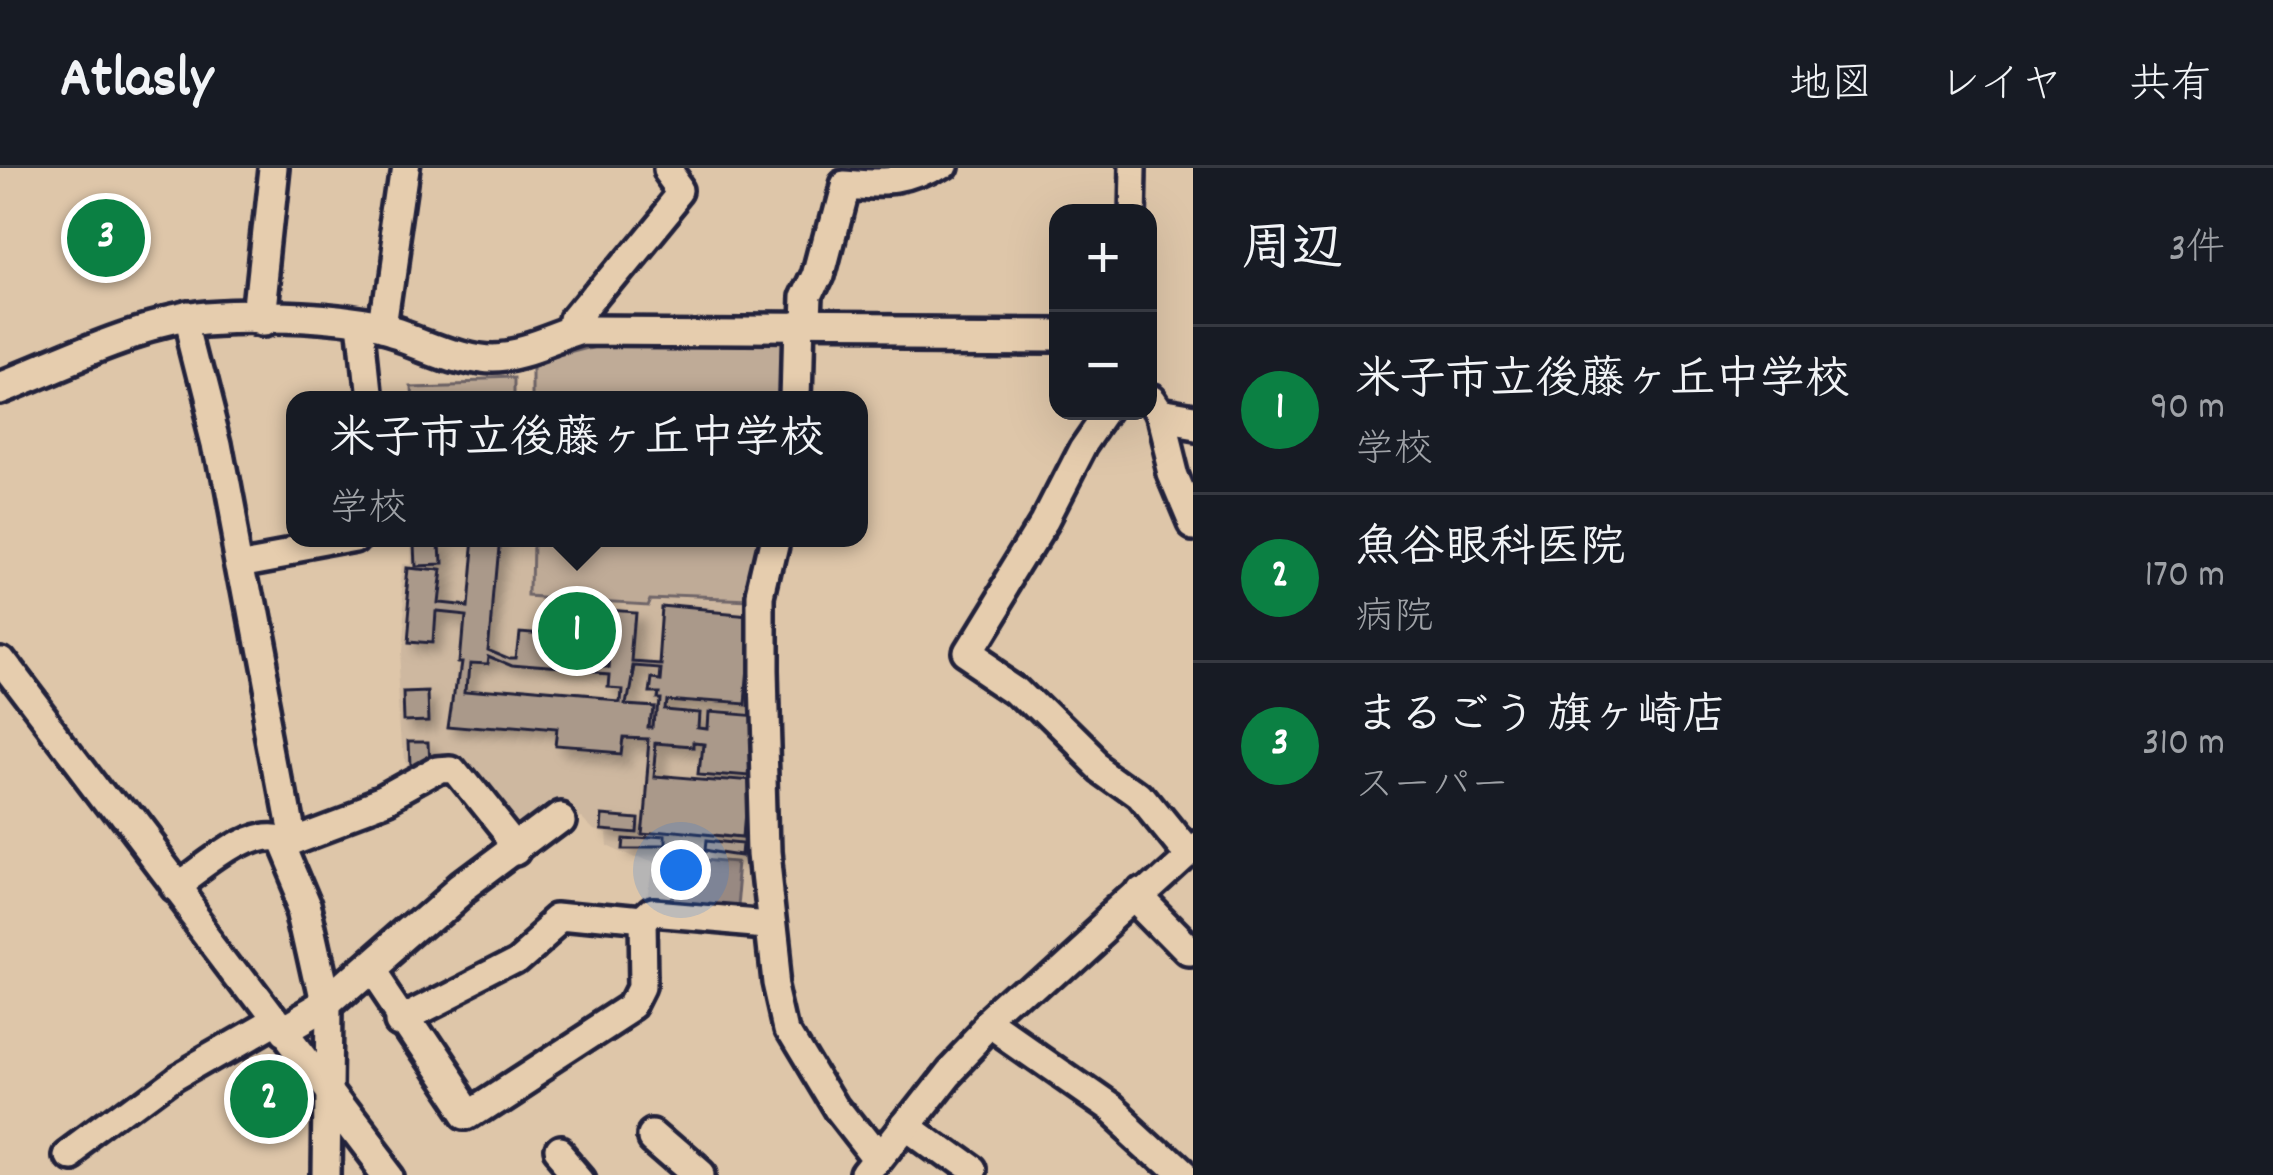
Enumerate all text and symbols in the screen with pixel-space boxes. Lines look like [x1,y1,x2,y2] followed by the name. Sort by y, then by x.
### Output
[60,42,213,124] text: Atlasly
[1789,58,1873,118] text: 地図
[1939,58,2063,118] text: レイヤ
[2129,58,2213,118] text: 共有
[67,193,145,283] pin: 3
[1049,204,1157,420] map controls
[1049,204,1157,312] button: +
[1241,217,1343,289] text: 周辺
[2169,224,2225,279] text: 3件
[1049,312,1157,420] button: −
[1355,351,1850,415] text: 米子市立後藤ヶ丘中学校
[1276,382,1284,437] text: 1
[2150,382,2225,437] text: 90 m
[286,391,868,547] popup
[329,410,825,474] text: 米子市立後藤ヶ丘中学校
[1355,425,1433,480] text: 学校
[329,484,408,539] text: 学校
[1355,519,1625,583] text: 魚谷眼科医院
[1271,550,1289,605] text: 2
[2145,550,2225,605] text: 170 m
[538,586,616,676] pin: 1
[1355,593,1433,648] text: 病院
[1355,687,1727,751] text: まるごう 旗ヶ崎店
[1271,718,1289,773] text: 3
[2142,718,2225,773] text: 310 m
[1355,761,1509,816] text: スーパー
[651,840,711,900] your location
[230,1054,308,1144] pin: 2

